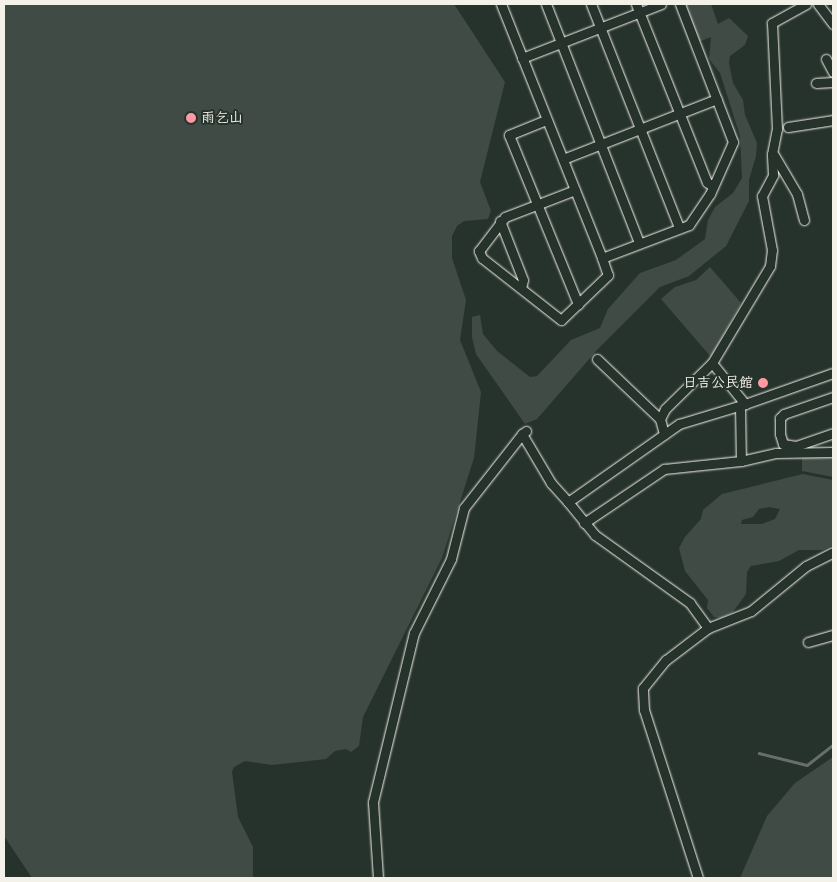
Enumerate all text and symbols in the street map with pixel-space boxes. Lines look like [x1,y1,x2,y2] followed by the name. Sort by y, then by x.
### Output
[201,110,243,126] place label: 雨乞山
[185,112,197,124] marker: 雨乞山
[683,375,753,391] place label: 日吉公民館
[757,377,769,389] marker: 日吉公民館

